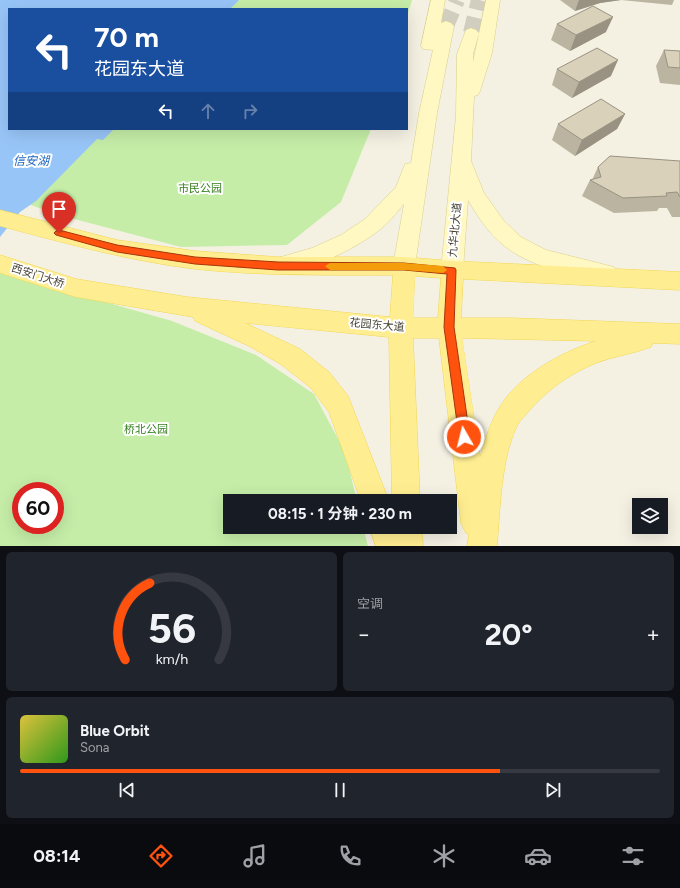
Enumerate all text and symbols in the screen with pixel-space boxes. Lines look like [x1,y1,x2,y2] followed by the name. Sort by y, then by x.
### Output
[94,20,159,54] text: 70 m
[28,24,80,76] icon: left
[94,58,184,80] text: 花园东大道
[155,100,177,122] icon: left
[197,100,219,122] icon: ahead
[239,100,261,122] icon: right
[13,154,51,168] water label: 信安湖
[178,182,222,195] park label: 市民公园
[42,192,76,233] pin
[48,198,70,220] icon: arrive
[446,202,464,258] street label: 九华北大道
[10,261,66,291] street label: 西安门大桥
[349,316,405,334] street label: 花园东大道
[443,416,485,458] position arrow
[124,423,168,436] park label: 桥北公园
[12,482,64,534] speed limit sign: 60
[632,498,668,534] map controls
[632,498,668,534] button: layers
[268,505,412,523] text: 08:15 · 1 分钟 · 230 m
[357,596,383,611] text: 空调
[147,602,196,652] text: 56
[484,616,533,653] text: 20°
[357,621,371,648] text: −
[646,621,660,648] text: +
[155,649,188,667] text: km/h
[80,722,150,740] text: Blue Orbit
[80,740,109,755] text: Sona
[116,779,138,801] icon: previous
[329,779,351,801] icon: pause
[542,779,564,801] icon: next
[147,842,175,870] icon: directions
[241,842,269,870] icon: music
[336,842,364,870] icon: phone
[430,842,458,870] icon: climate
[524,842,552,870] icon: car
[619,842,647,870] icon: filters
[33,845,80,867] text: 08:14

